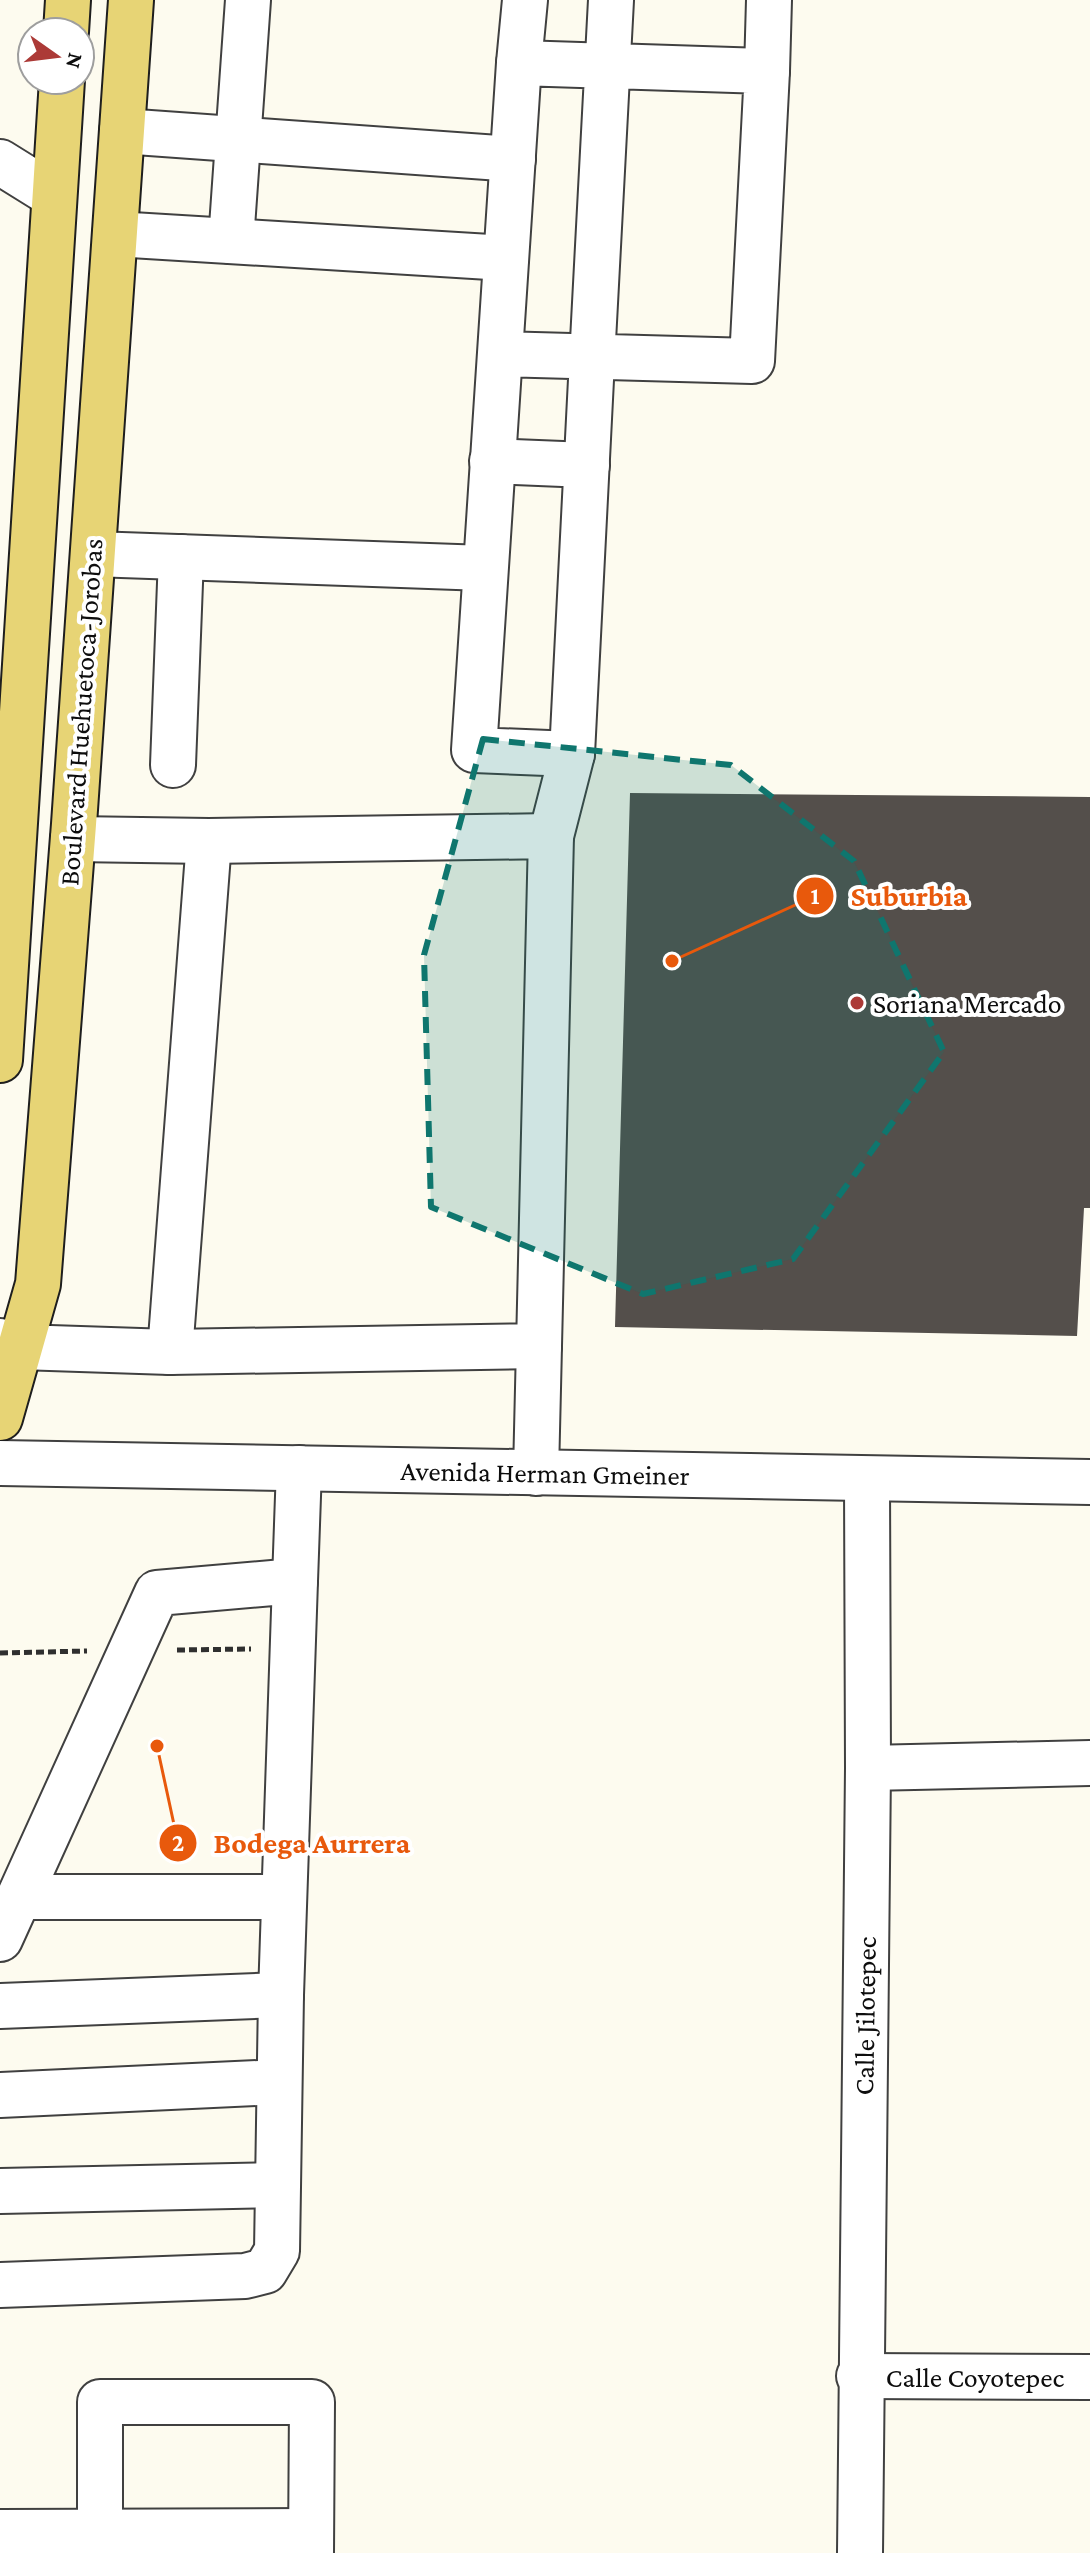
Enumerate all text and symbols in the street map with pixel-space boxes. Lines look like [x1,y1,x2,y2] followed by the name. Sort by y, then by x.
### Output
[16,16,96,96] north arrow
[61,50,89,71] text: N
[53,537,109,887] street label: Boulevard Huehuetoca-Jorobas
[795,869,983,923] callout: Suburbia
[851,879,968,912] text: Suburbia
[811,882,820,909] text: 1
[873,988,1062,1019] place label: Soriana Mercado
[848,994,866,1012] marker: Soriana Mercado
[400,1455,690,1491] street label: Avenida Herman Gmeiner
[158,1816,427,1870] callout: Bodega Aurrera
[214,1826,411,1859] text: Bodega Aurrera
[172,1829,184,1856] text: 2
[848,1936,882,2096] street label: Calle Jilotepec
[886,2362,1065,2393] street label: Calle Coyotepec

